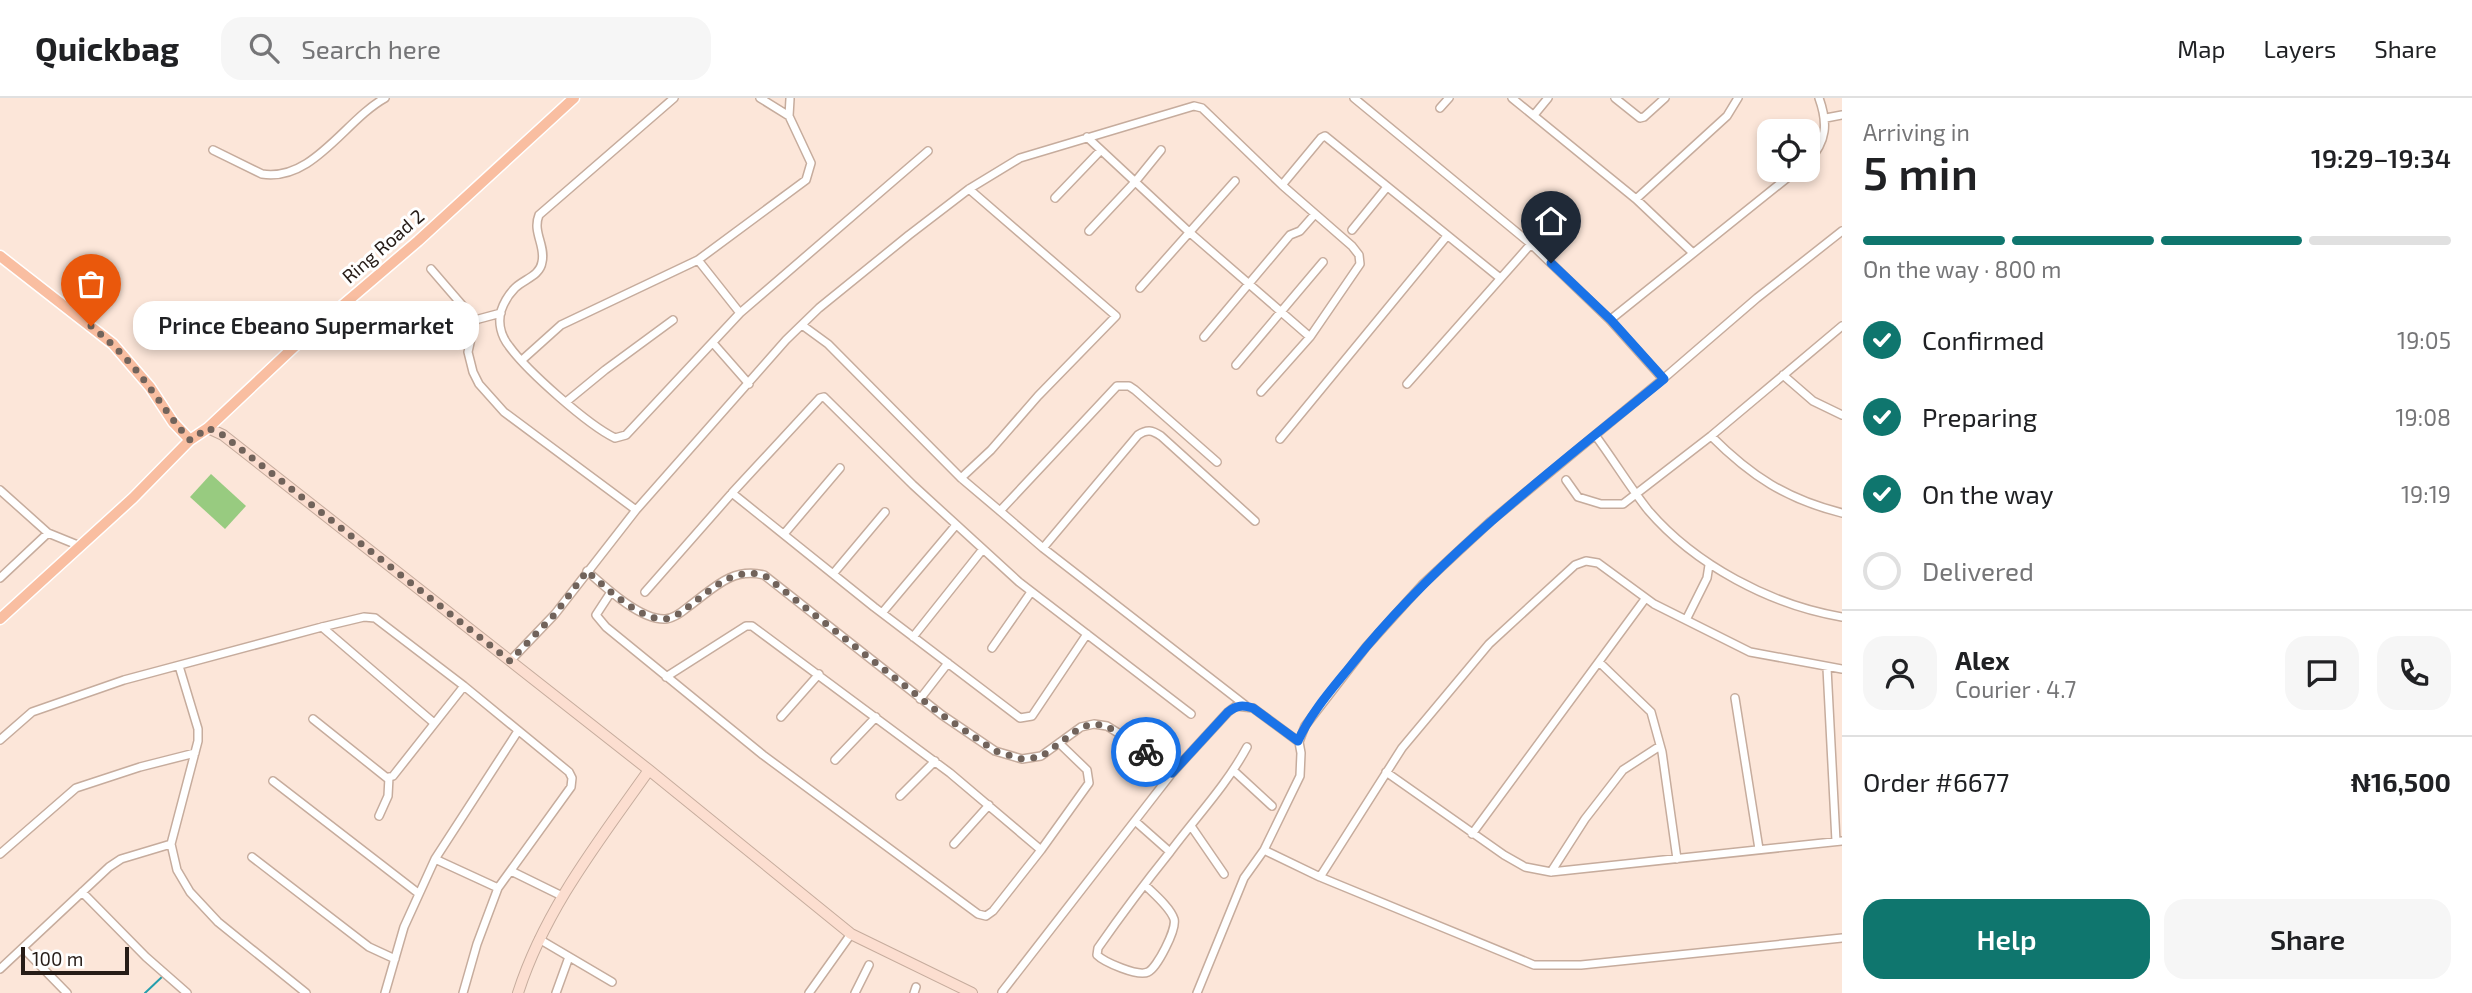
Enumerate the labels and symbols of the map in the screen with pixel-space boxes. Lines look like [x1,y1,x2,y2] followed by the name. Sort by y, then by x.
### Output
[1521,191,1581,263] pin
[337,204,428,287] street label: Ring Road 2
[61,254,121,326] pin
[133,302,480,350] callout: Prince Ebeano Supermarket
[1111,717,1181,787] courier
[21,944,130,976] scale bar

